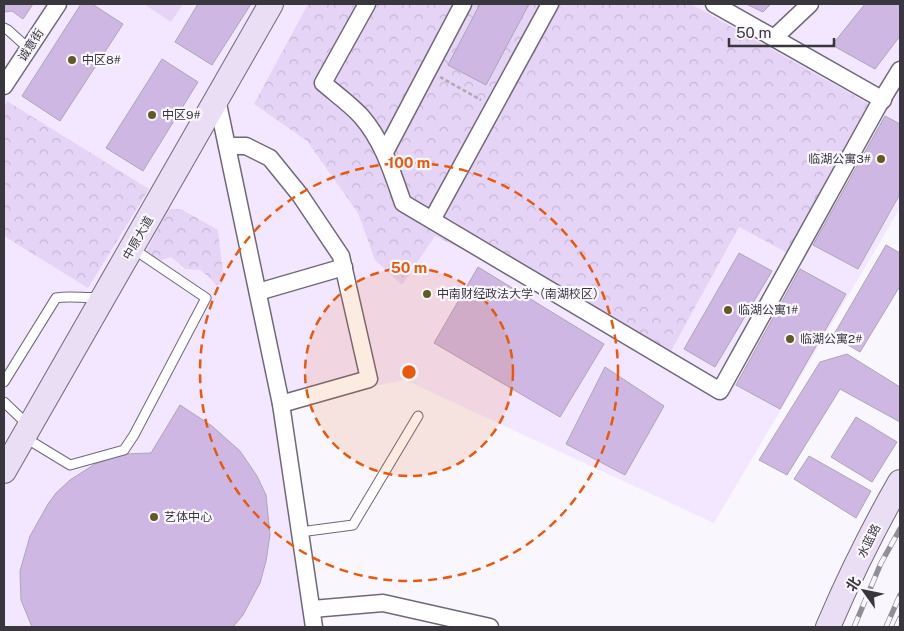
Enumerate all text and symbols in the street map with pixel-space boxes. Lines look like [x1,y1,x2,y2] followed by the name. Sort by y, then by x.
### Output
[729,15,834,47] scale bar
[736,24,771,41] text: 50 m
[15,26,47,64] street label: 诚意街
[82,53,121,67] place label: 中区8#
[66,54,78,66] marker: 中区8#
[162,108,201,122] place label: 中区9#
[146,109,158,121] marker: 中区9#
[808,152,871,166] place label: 临湖公寓3#
[875,153,887,165] marker: 临湖公寓3#
[388,154,430,171] text: 100 m
[120,214,156,262] street label: 中原大道
[391,259,427,276] text: 50 m
[437,287,605,301] place label: 中南财经政法大学（南湖校区）
[421,288,433,300] marker: 中南财经政法大学（南湖校区）
[738,303,798,317] place label: 临湖公寓1#
[722,304,734,316] marker: 临湖公寓1#
[800,332,862,346] place label: 临湖公寓2#
[784,333,796,345] marker: 临湖公寓2#
[400,363,418,381] centre of rings
[164,510,212,524] place label: 艺体中心
[148,511,160,523] marker: 艺体中心
[855,522,883,560] street label: 水蓝路
[839,566,889,616] north arrow
[843,574,864,594] text: 北

